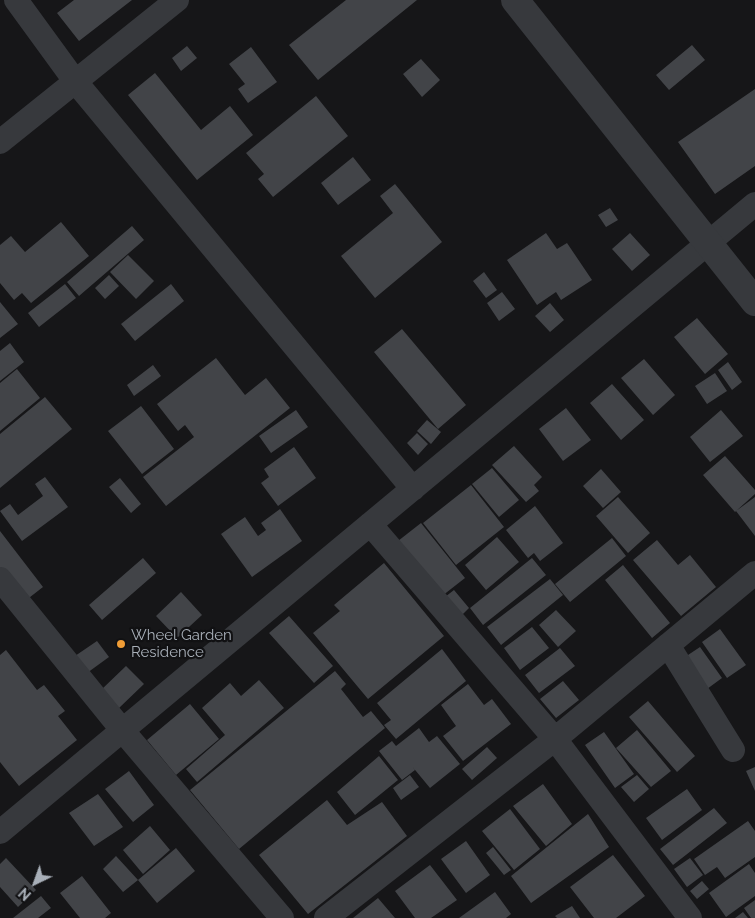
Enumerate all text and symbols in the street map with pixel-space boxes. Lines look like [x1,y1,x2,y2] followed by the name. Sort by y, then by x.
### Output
[131,626,232,661] place label: Wheel Garden Residence
[115,638,127,650] marker: Wheel Garden Residence
[10,858,60,908] north arrow
[16,885,34,904] text: N

